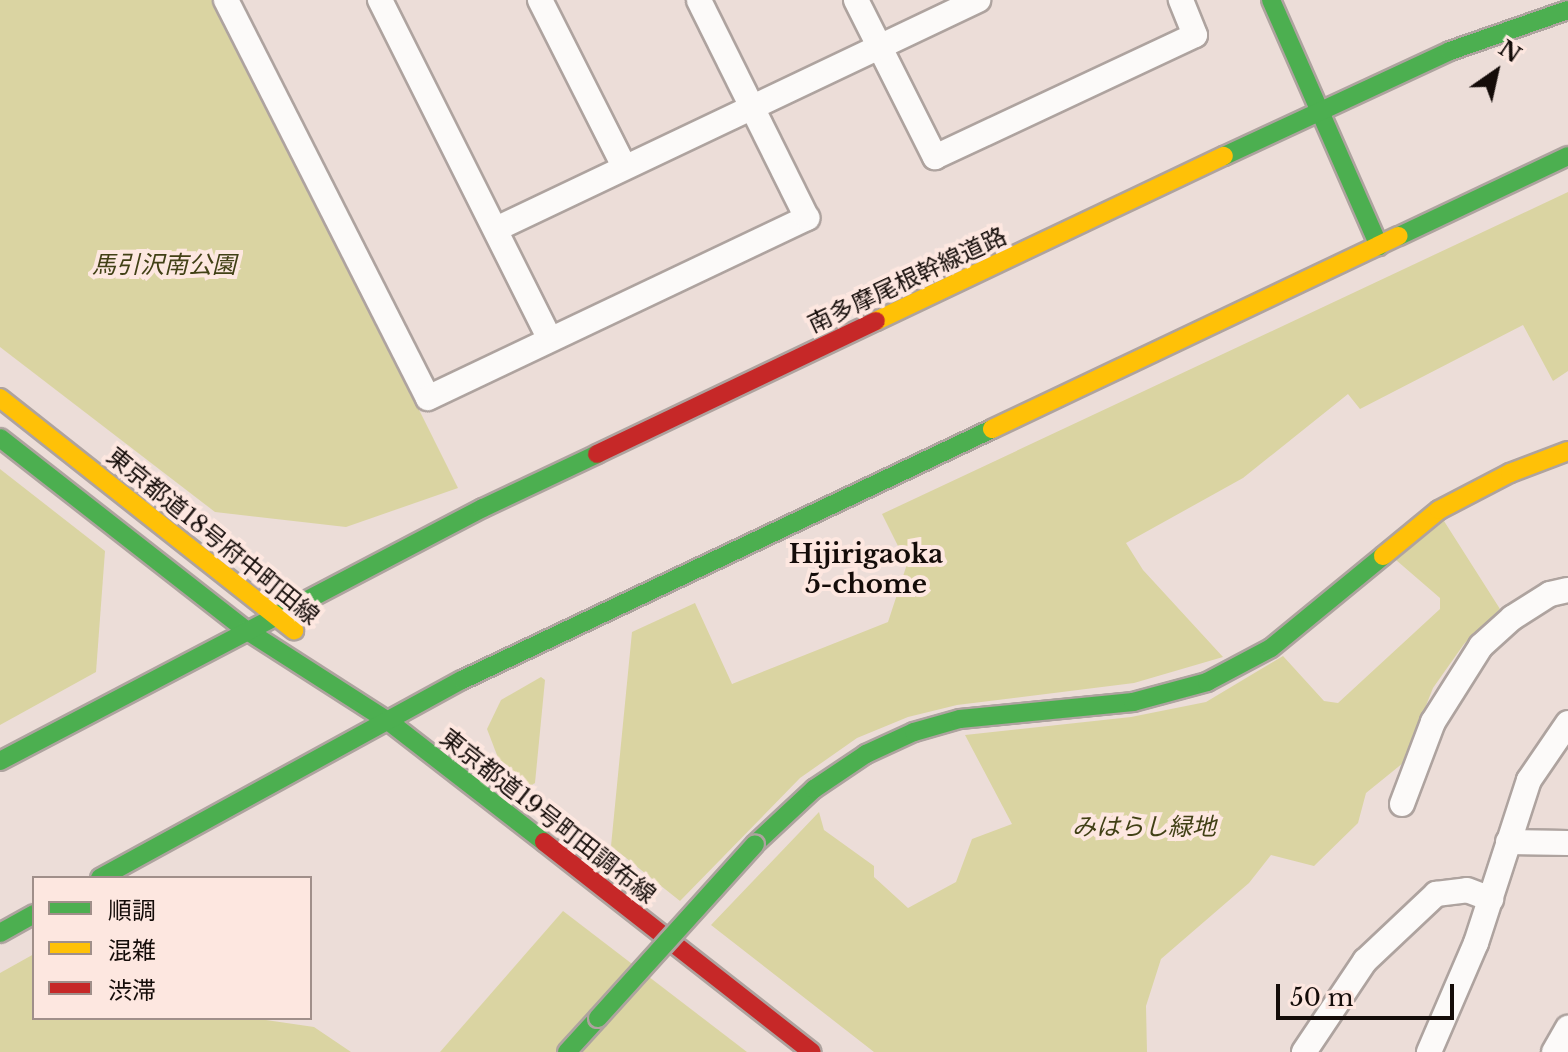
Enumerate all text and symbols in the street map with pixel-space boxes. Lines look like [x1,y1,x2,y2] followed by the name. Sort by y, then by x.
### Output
[1456,32,1536,112] north arrow
[1494,35,1526,69] text: N
[803,221,1011,339] street label: 南多摩尾根幹線道路
[92,251,236,279] park label: 馬引沢南公園
[101,441,325,631] street label: 東京都道18号府中町田線
[789,539,943,600] district label: Hijirigaoka 5-chome
[434,723,662,909] street label: 東京都道19号町田調布線
[1072,813,1216,841] park label: みはらし緑地
[32,876,312,1020] legend
[108,896,156,925] text: 順調
[108,936,156,965] text: 混雑
[1280,968,1458,1018] scale bar
[108,976,156,1005] text: 渋滞
[1290,983,1353,1012] text: 50 m

